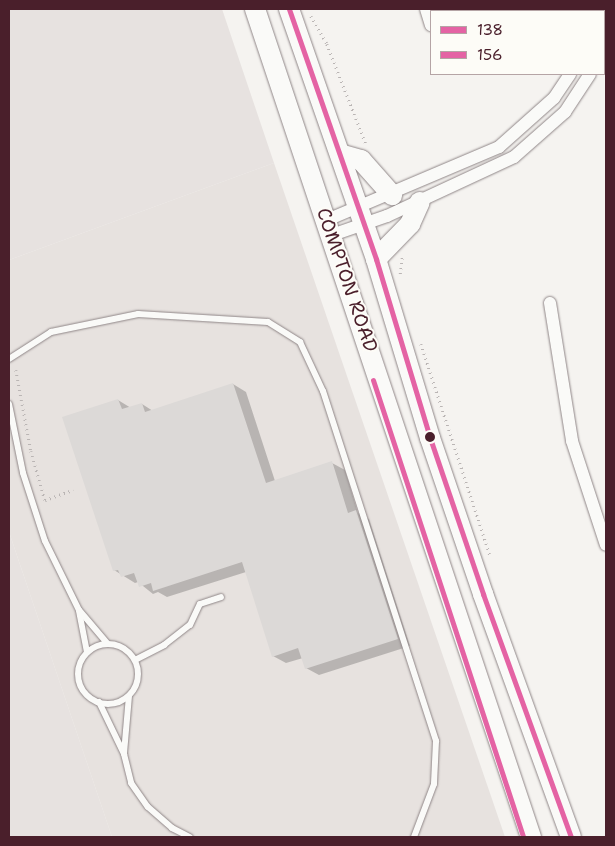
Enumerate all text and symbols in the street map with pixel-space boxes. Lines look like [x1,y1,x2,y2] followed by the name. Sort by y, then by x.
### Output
[430,10,605,75] legend
[477,20,503,40] text: 138
[477,45,502,65] text: 156
[312,205,382,355] street label: COMPTON ROAD
[425,432,435,442] unlabelled marker

